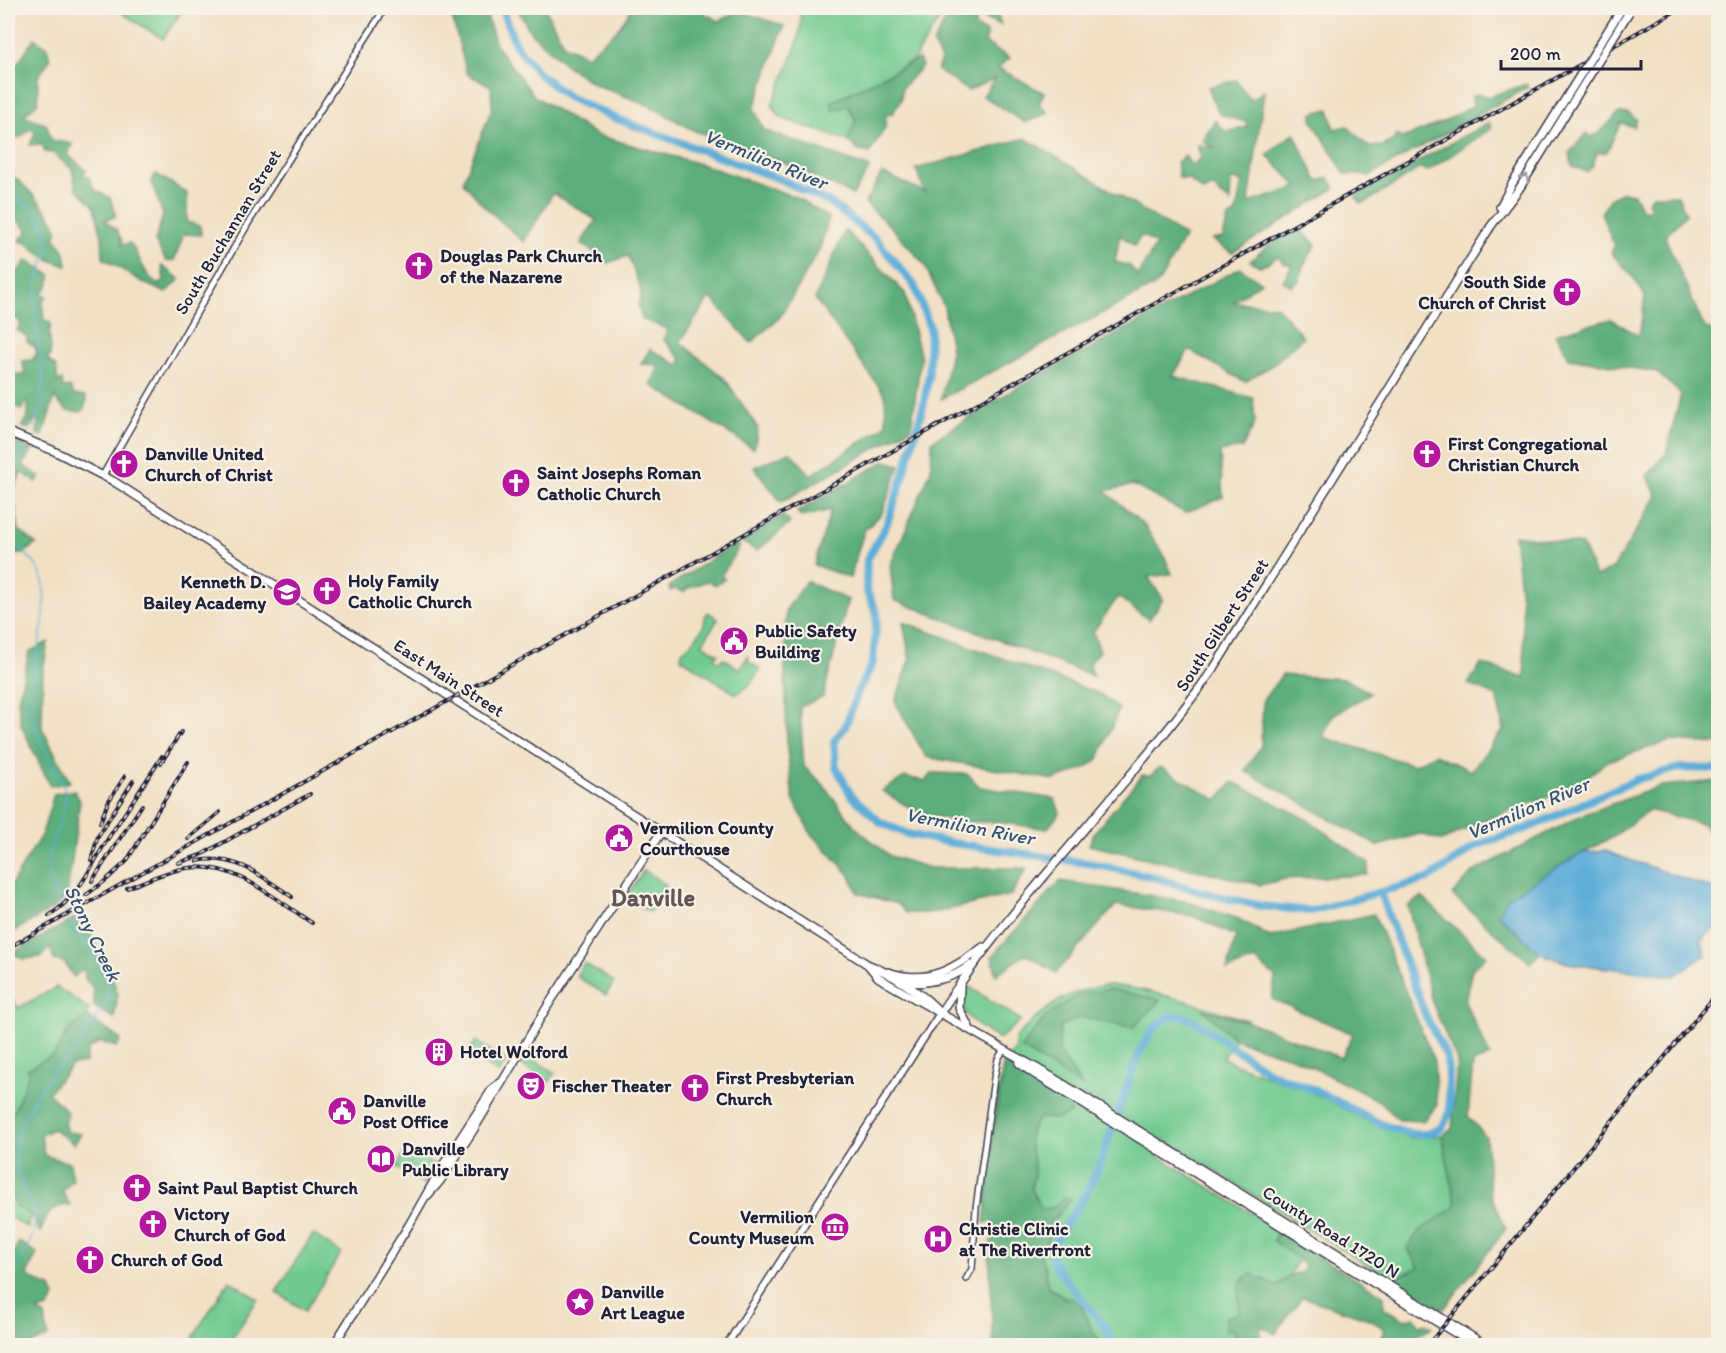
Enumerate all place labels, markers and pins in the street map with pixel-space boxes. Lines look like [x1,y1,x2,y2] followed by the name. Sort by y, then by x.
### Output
[440,245,603,288] place label: Douglas Park Church of the Nazarene
[403,250,435,282] church icon: Douglas Park Church of the Nazarene
[1418,271,1546,314] place label: South Side Church of Christ
[1551,276,1583,308] church icon: South Side Church of Christ
[1448,433,1608,476] place label: First Congregational Christian Church
[1411,438,1443,470] church icon: First Congregational Christian Church
[145,443,273,486] place label: Danville United Church of Christ
[108,448,140,480] church icon: Danville United Church of Christ
[537,462,702,505] place label: Saint Josephs Roman Catholic Church
[500,467,532,499] church icon: Saint Josephs Roman Catholic Church
[348,570,472,613] place label: Holy Family Catholic Church
[143,571,266,614] place label: Kenneth D. Bailey Academy
[311,575,343,607] church icon: Holy Family Catholic Church
[271,576,303,608] school or university icon: Kenneth D. Bailey Academy
[755,620,857,663] place label: Public Safety Building
[718,625,750,657] public building icon: Public Safety Building
[640,817,774,860] place label: Vermilion County Courthouse
[603,822,635,854] public building icon: Vermilion County Courthouse
[423,1036,455,1068] building icon: Hotel Wolford
[460,1041,568,1063] place label: Hotel Wolford
[716,1067,855,1110] place label: First Presbyterian Church
[515,1070,547,1102] theatre icon: Fischer Theater
[679,1072,711,1104] church icon: First Presbyterian Church
[552,1075,672,1097] place label: Fischer Theater
[363,1090,449,1133] place label: Danville Post Office
[326,1095,358,1127] public building icon: Danville Post Office
[402,1138,509,1181] place label: Danville Public Library
[365,1143,397,1175] library icon: Danville Public Library
[121,1172,153,1204] church icon: Saint Paul Baptist Church
[158,1177,358,1199] place label: Saint Paul Baptist Church
[174,1203,286,1246] place label: Victory Church of God
[689,1206,815,1249] place label: Vermilion County Museum
[137,1208,169,1240] church icon: Victory Church of God
[819,1211,851,1243] museum icon: Vermilion County Museum
[959,1218,1091,1261] place label: Christie Clinic at The Riverfront
[922,1223,954,1255] hospital icon: Christie Clinic at The Riverfront
[74,1244,106,1276] church icon: Church of God
[111,1249,223,1271] place label: Church of God
[600,1281,685,1324] place label: Danville Art League
[564,1286,596,1318] place icon: Danville Art League

